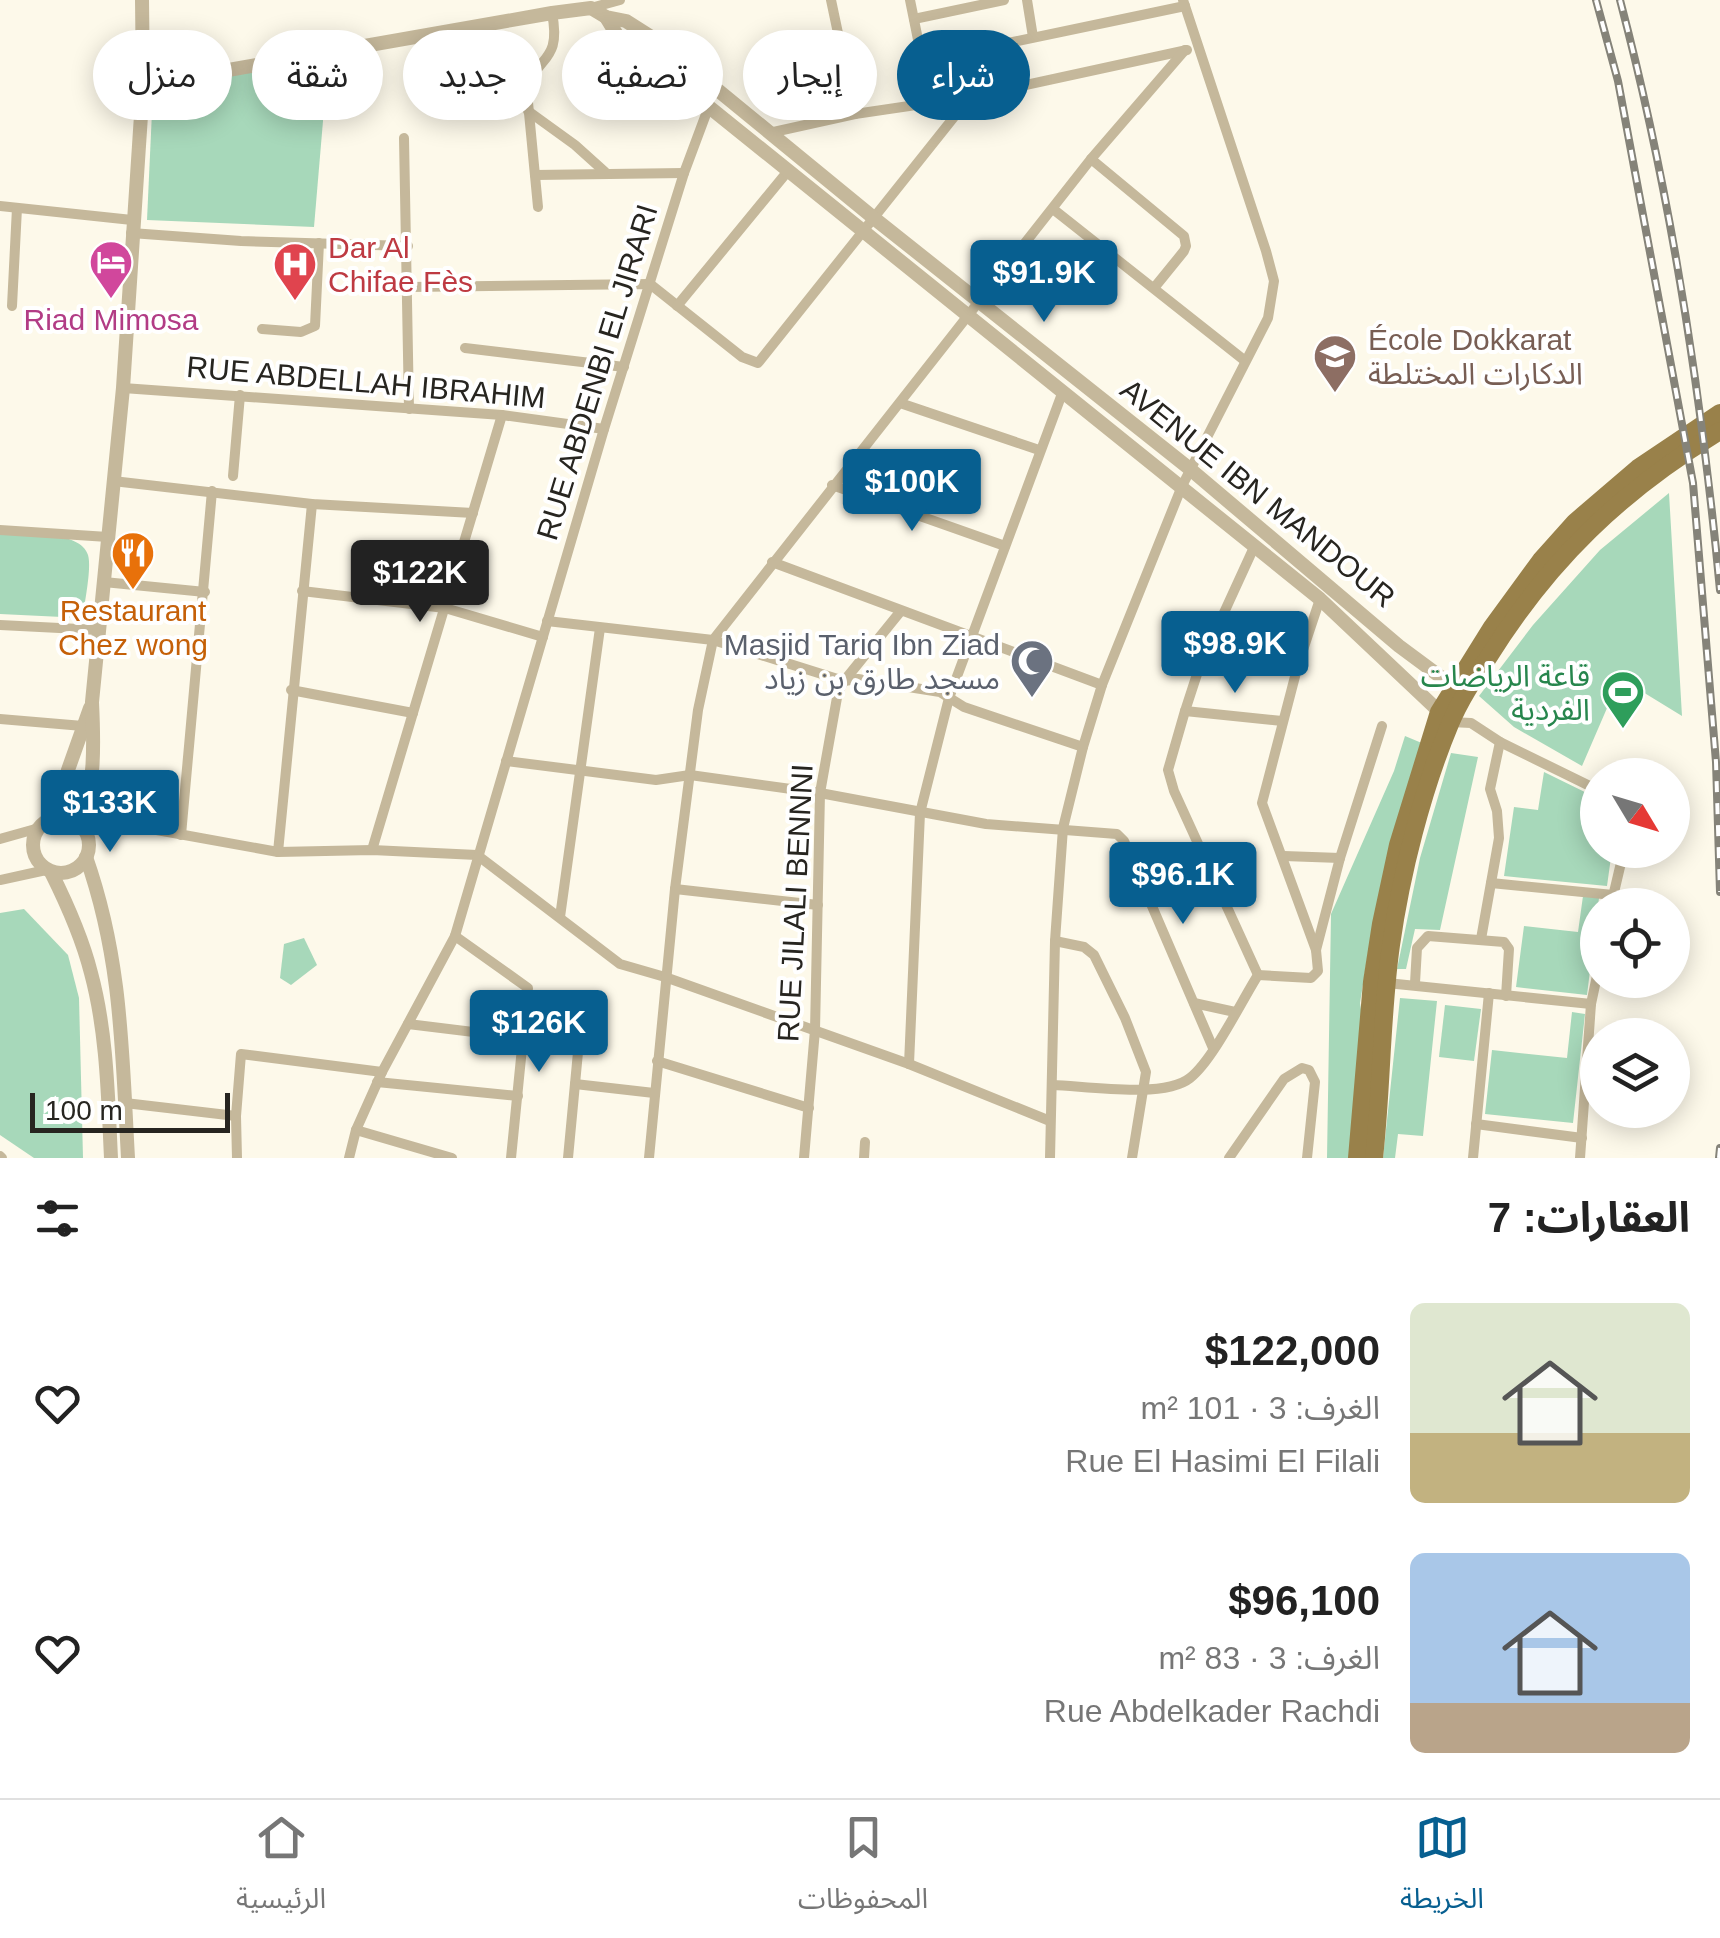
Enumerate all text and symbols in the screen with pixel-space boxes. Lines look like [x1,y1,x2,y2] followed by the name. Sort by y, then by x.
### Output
[93,30,232,120] chip: منزل
[252,30,383,120] chip: شقة
[403,30,542,120] chip: جديد
[562,30,723,120] chip: تصفية
[743,30,877,120] chip: إيجار
[897,30,1030,120] chip: شراء
[530,200,664,544] street label: RUE ABDENBI EL JIRARI
[328,231,473,298] place label: Dar Al Chifae Fès
[88,239,134,300] hotel icon: Riad Mimosa
[963,240,1125,325] pin: $91.9K
[272,241,318,302] hospital icon: Dar Al Chifae Fès
[992,254,1096,290] text: $91.9K
[23,303,199,336] place label: Riad Mimosa
[1368,323,1583,391] place label: École Dokkarat الدكارات المختلطة
[1312,333,1358,394] school or university icon: École Dokkarat الدكارات المختلطة
[185,350,547,414] street label: RUE ABDELLAH IBRAHIM
[1114,372,1402,614] street label: AVENUE IBN MANDOUR
[842,449,982,534] pin: $100K
[865,463,959,499] text: $100K
[110,530,156,591] restaurant icon: Restaurant Chez wong
[350,540,490,625] pin: $122K
[373,554,467,590] text: $122K
[58,594,208,661] place label: Restaurant Chez wong
[1154,611,1316,696] pin: $98.9K
[1183,625,1287,661] text: $98.9K
[724,628,1000,696] place label: Masjid Tariq Ibn Ziad مسجد طارق بن زياد
[1009,638,1055,699] mosque icon: Masjid Tariq Ibn Ziad مسجد طارق بن زياد
[1421,659,1590,727] place label: قاعة الرياضات الفردية
[1600,669,1646,730] sports icon: قاعة الرياضات الفردية
[1580,758,1690,868] north arrow
[1580,758,1690,1128] map controls
[771,763,819,1043] street label: RUE JILALI BENNNI
[40,770,180,855] pin: $133K
[63,784,157,820] text: $133K
[1102,842,1264,927] pin: $96.1K
[1131,856,1235,892] text: $96.1K
[1580,888,1690,998] button: locate
[469,990,609,1075] pin: $126K
[492,1004,586,1040] text: $126K
[1580,1018,1690,1128] button: layers
[30,1088,230,1132] scale bar
[45,1095,123,1126] text: 100 m
[30,1191,85,1246] icon: filters
[1488,1194,1690,1241] text: العقارات: 7
[1205,1327,1380,1374] text: $122,000
[1490,1343,1610,1463] icon: home
[30,1376,85,1431] icon: heart
[1141,1390,1380,1426] text: الغرف: 3 · 101 m²
[1065,1443,1380,1479] text: Rue El Hasimi El Filali
[1228,1577,1380,1624] text: $96,100
[1490,1593,1610,1713] icon: home
[30,1626,85,1681] icon: heart
[1158,1640,1380,1676] text: الغرف: 3 · 83 m²
[1044,1693,1380,1729] text: Rue Abdelkader Rachdi
[236,1810,326,1929] tab: الرئيسية
[798,1810,928,1929] tab: المحفوظات
[1400,1810,1484,1929] tab: الخريطة

